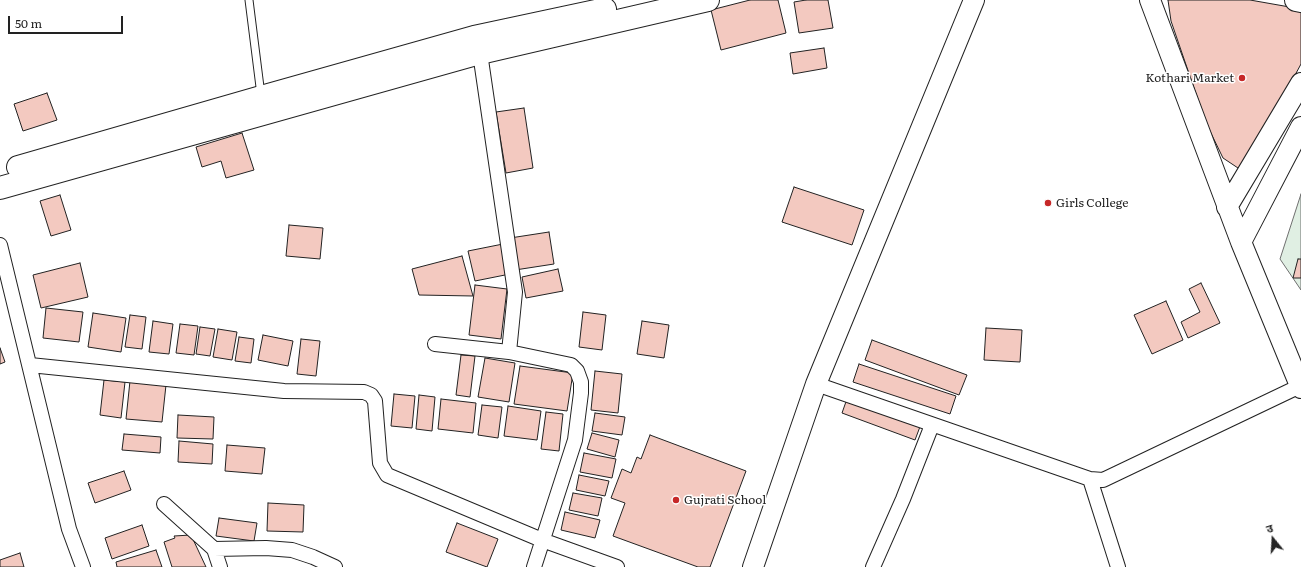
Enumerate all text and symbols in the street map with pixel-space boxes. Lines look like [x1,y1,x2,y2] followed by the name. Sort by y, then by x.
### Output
[10,8,125,34] scale bar
[15,14,42,32] text: 50 m
[1145,71,1234,85] place label: Kothari Market
[1237,73,1247,83] marker: Kothari Market
[1056,196,1128,210] place label: Girls College
[1043,198,1053,208] marker: Girls College
[684,493,766,507] place label: Gujrati School
[671,495,681,505] marker: Gujrati School
[1253,519,1293,559] north arrow
[1264,519,1275,536] text: उ

